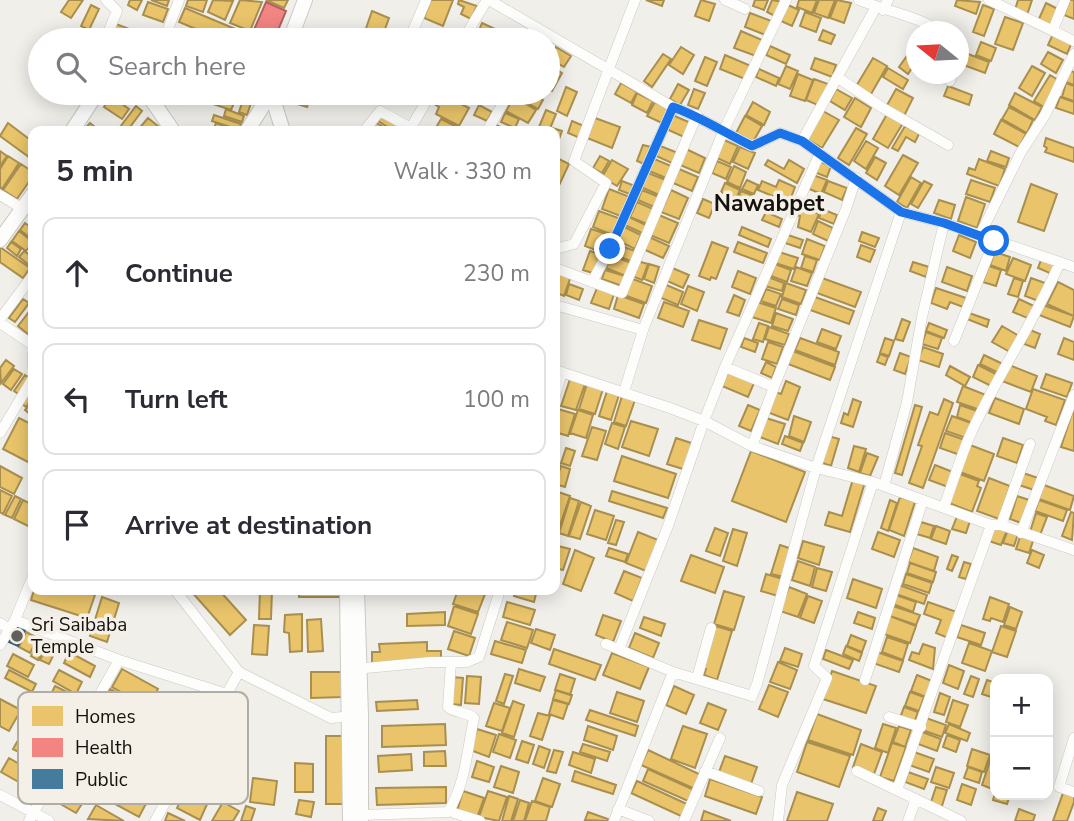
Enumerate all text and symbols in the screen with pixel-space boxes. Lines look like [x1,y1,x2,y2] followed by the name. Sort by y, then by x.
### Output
[906,21,969,84] north arrow
[28,28,560,105] search box
[52,48,90,86] icon: search
[108,49,246,84] text: Search here
[56,151,134,192] text: 5 min
[393,156,532,187] text: Walk · 330 m
[714,188,824,219] district label: Nawabpet
[978,225,1009,256] route start
[594,233,625,264] route end
[58,254,96,292] icon: ahead
[125,256,233,291] text: Continue
[463,258,530,289] text: 230 m
[58,380,96,418] icon: left
[125,382,228,417] text: Turn left
[463,384,530,415] text: 100 m
[58,506,96,544] icon: arrive
[125,508,372,543] text: Arrive at destination
[31,612,127,660] place label: Sri Saibaba Temple
[9,628,25,644] marker: Sri Saibaba Temple
[990,674,1053,800] map controls
[990,674,1053,737] button: +
[18,692,248,804] legend
[75,704,136,730] text: Homes
[75,735,133,761] text: Health
[990,737,1053,800] button: −
[75,767,128,793] text: Public

